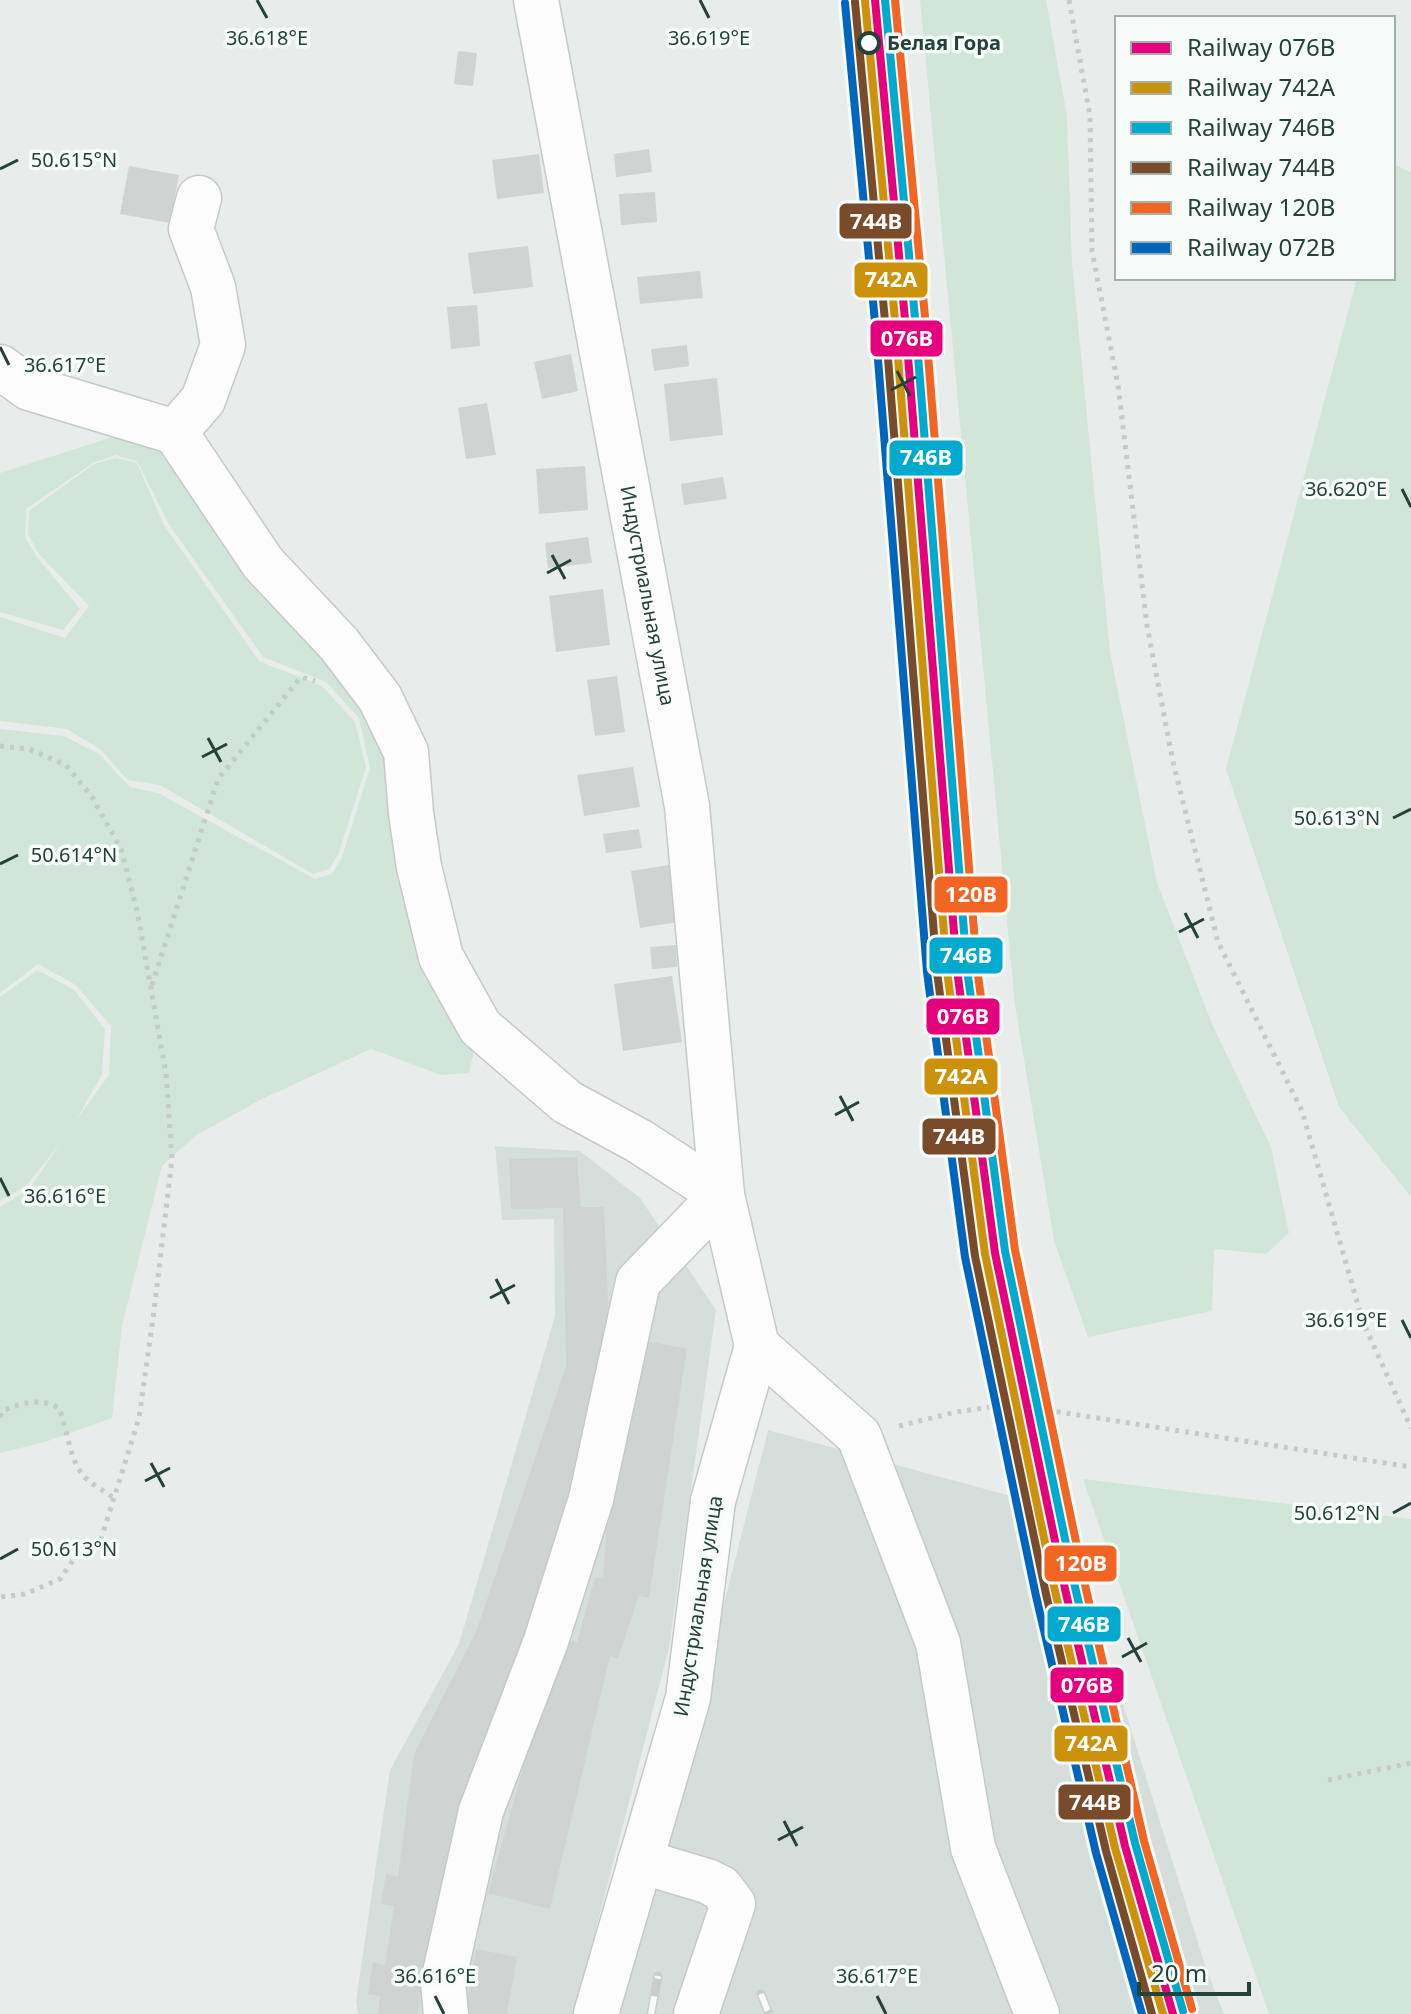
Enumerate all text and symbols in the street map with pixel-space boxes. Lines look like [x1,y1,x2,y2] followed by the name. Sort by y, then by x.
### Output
[1115,16,1395,280] legend
[226,24,308,51] text: 36.618°E
[668,24,750,51] text: 36.619°E
[887,29,1001,56] place label: Белая Гора
[1187,30,1335,63] text: Railway 076В
[858,32,880,54] marker: Белая Гора
[1187,70,1336,103] text: Railway 742А
[1187,110,1335,143] text: Railway 746В
[31,146,117,173] text: 50.615°N
[1187,150,1335,183] text: Railway 744В
[1187,190,1335,223] text: Railway 120В
[838,202,913,240] line badge: 744В
[850,205,902,235] text: 744В
[1187,230,1335,263] text: Railway 072В
[853,261,929,299] line badge: 742А
[865,263,918,293] text: 742А
[869,319,944,358] line badge: 076В
[881,322,933,352] text: 076В
[24,351,106,378] text: 36.617°E
[888,439,964,477] line badge: 746В
[900,441,952,471] text: 746В
[1305,475,1387,502] text: 36.620°E
[614,483,682,708] street label: Индустриальная улица
[1294,804,1380,831] text: 50.613°N
[31,841,117,868] text: 50.614°N
[933,875,1009,914] line badge: 120В
[945,878,997,908] text: 120В
[928,936,1004,975] line badge: 746В
[940,939,992,969] text: 746В
[925,997,1001,1036] line badge: 076В
[937,1000,989,1030] text: 076В
[923,1057,999,1096] line badge: 742А
[935,1060,988,1090] text: 742А
[921,1117,997,1156] line badge: 744В
[933,1120,985,1150] text: 744В
[24,1182,106,1209] text: 36.616°E
[1305,1306,1387,1333] text: 36.619°E
[667,1493,728,1718] street label: Индустриальная улица
[1294,1499,1380,1526] text: 50.612°N
[31,1535,117,1562] text: 50.613°N
[1043,1544,1118,1583] line badge: 120В
[1055,1547,1107,1577] text: 120В
[1046,1605,1122,1643] line badge: 746В
[1058,1608,1110,1638] text: 746В
[1049,1666,1125,1704] line badge: 076В
[1061,1669,1113,1699] text: 076В
[1053,1724,1129,1763] line badge: 742А
[1065,1727,1118,1757] text: 742А
[1057,1783,1132,1821] line badge: 744В
[1069,1786,1121,1816] text: 744В
[1139,1946,1249,1996] scale bar
[1151,1956,1207,1989] text: 20 m
[394,1962,476,1989] text: 36.616°E
[836,1962,918,1989] text: 36.617°E

